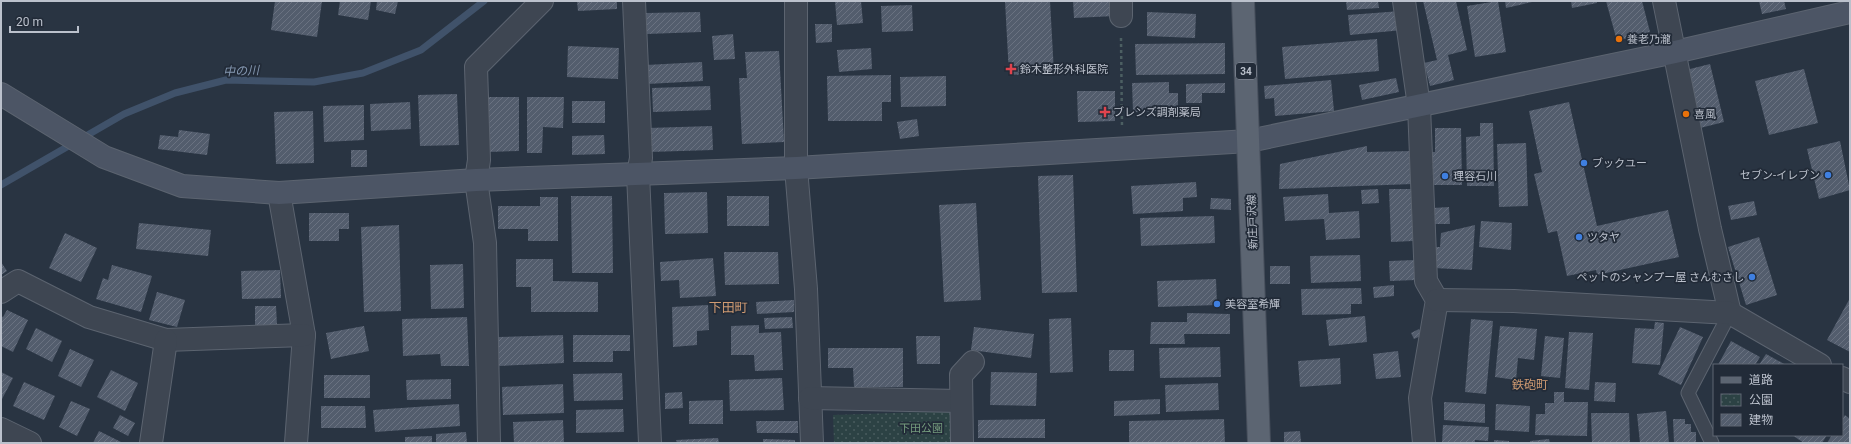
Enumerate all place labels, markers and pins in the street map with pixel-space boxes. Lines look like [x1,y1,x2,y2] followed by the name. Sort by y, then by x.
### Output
[1627,33,1671,46] place label: 養老乃瀧
[1614,34,1624,44] marker: 養老乃瀧
[1005,63,1017,75] marker: 鈴木整形外科医院
[1020,63,1108,76] place label: 鈴木整形外科医院
[1113,106,1201,119] place label: ブレンズ調剤薬局
[1100,107,1110,117] marker: ブレンズ調剤薬局
[1694,108,1716,121] place label: 喜風
[1681,109,1691,119] marker: 喜風
[1592,157,1647,170] place label: ブックユー
[1579,158,1589,168] marker: ブックユー
[1740,169,1820,182] place label: セブン-イレブン
[1453,170,1497,183] place label: 理容石川
[1823,170,1833,180] marker: セブン-イレブン
[1440,171,1450,181] marker: 理容石川
[1587,231,1620,244] place label: ツタヤ
[1574,232,1584,242] marker: ツタヤ
[1577,271,1744,284] place label: ペットのシャンプー屋 さんむさし
[1747,272,1757,282] marker: ペットのシャンプー屋 さんむさし
[1225,298,1280,311] place label: 美容室希輝
[1212,299,1222,309] marker: 美容室希輝

